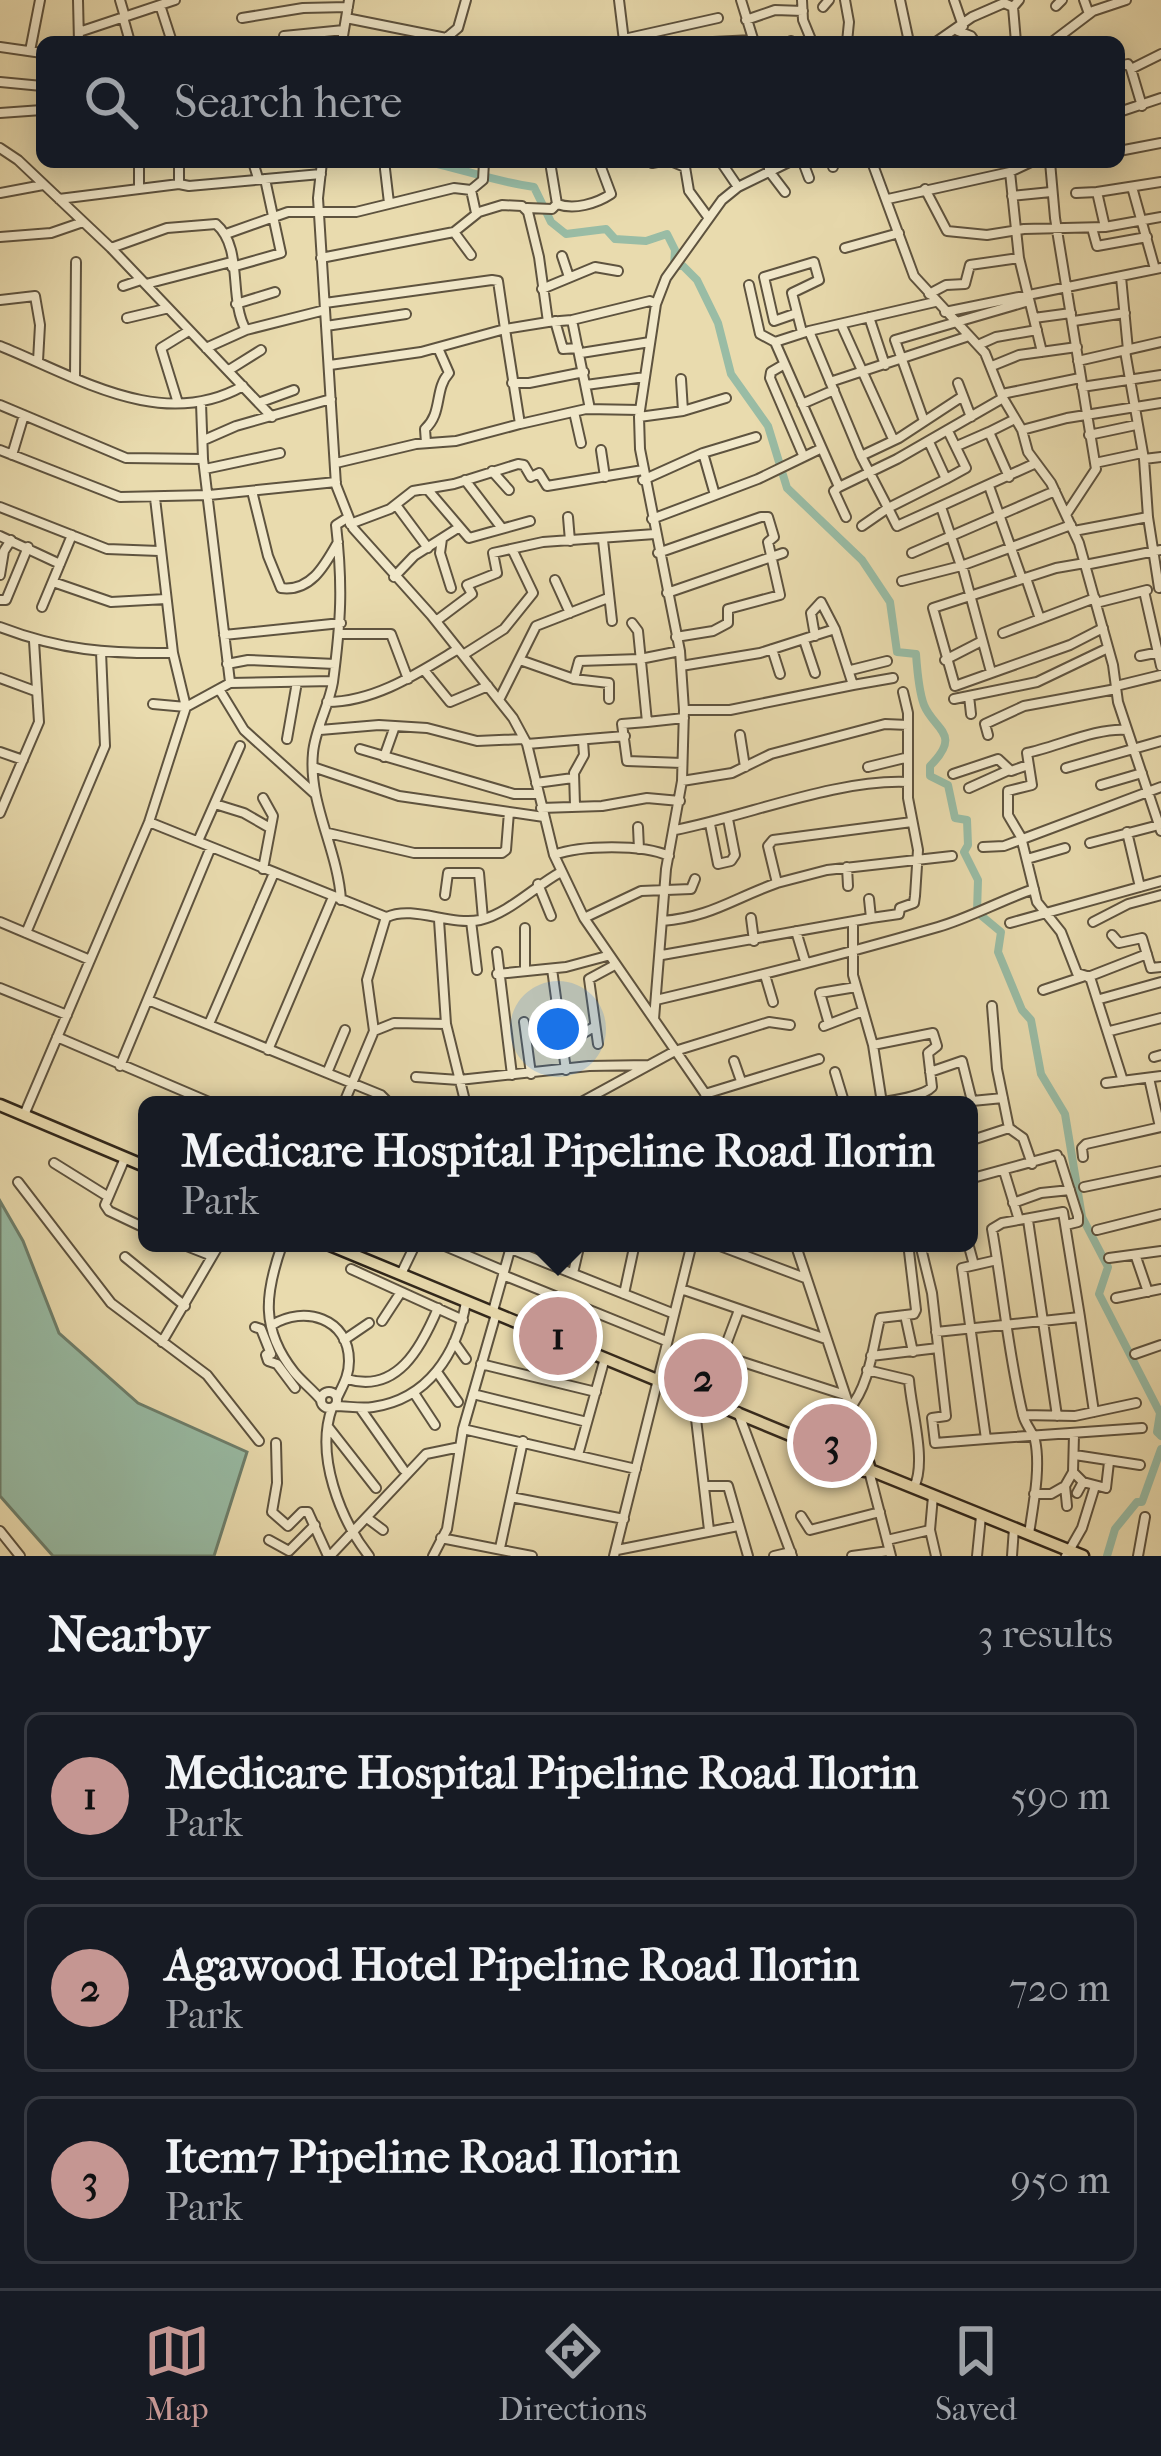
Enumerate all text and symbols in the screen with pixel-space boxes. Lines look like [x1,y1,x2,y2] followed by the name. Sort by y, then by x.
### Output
[36,36,1125,168] search box
[78,69,144,135] icon: search
[174,76,402,129] text: Search here
[528,999,588,1059] your location
[138,1096,978,1252] popup
[181,1125,935,1178] text: Medicare Hospital Pipeline Road Ilorin
[181,1178,259,1224] text: Park
[519,1291,597,1381] pin: 1
[664,1333,742,1423] pin: 2
[793,1398,871,1488] pin: 3
[48,1604,209,1664] text: Nearby
[978,1611,1113,1657] text: 3 results
[165,1747,919,1800] text: Medicare Hospital Pipeline Road Ilorin
[83,1773,97,1819] text: 1
[1010,1773,1110,1819] text: 590 m
[165,1800,243,1846] text: Park
[165,1939,859,1992] text: Agawood Hotel Pipeline Road Ilorin
[80,1965,100,2011] text: 2
[1009,1965,1110,2011] text: 720 m
[165,1992,243,2038] text: Park
[165,2131,680,2184] text: Item7 Pipeline Road Ilorin
[82,2157,98,2203] text: 3
[1011,2157,1110,2203] text: 950 m
[165,2184,243,2230] text: Park
[144,2318,210,2429] tab: Map
[498,2318,647,2429] tab: Directions
[935,2318,1017,2429] tab: Saved

